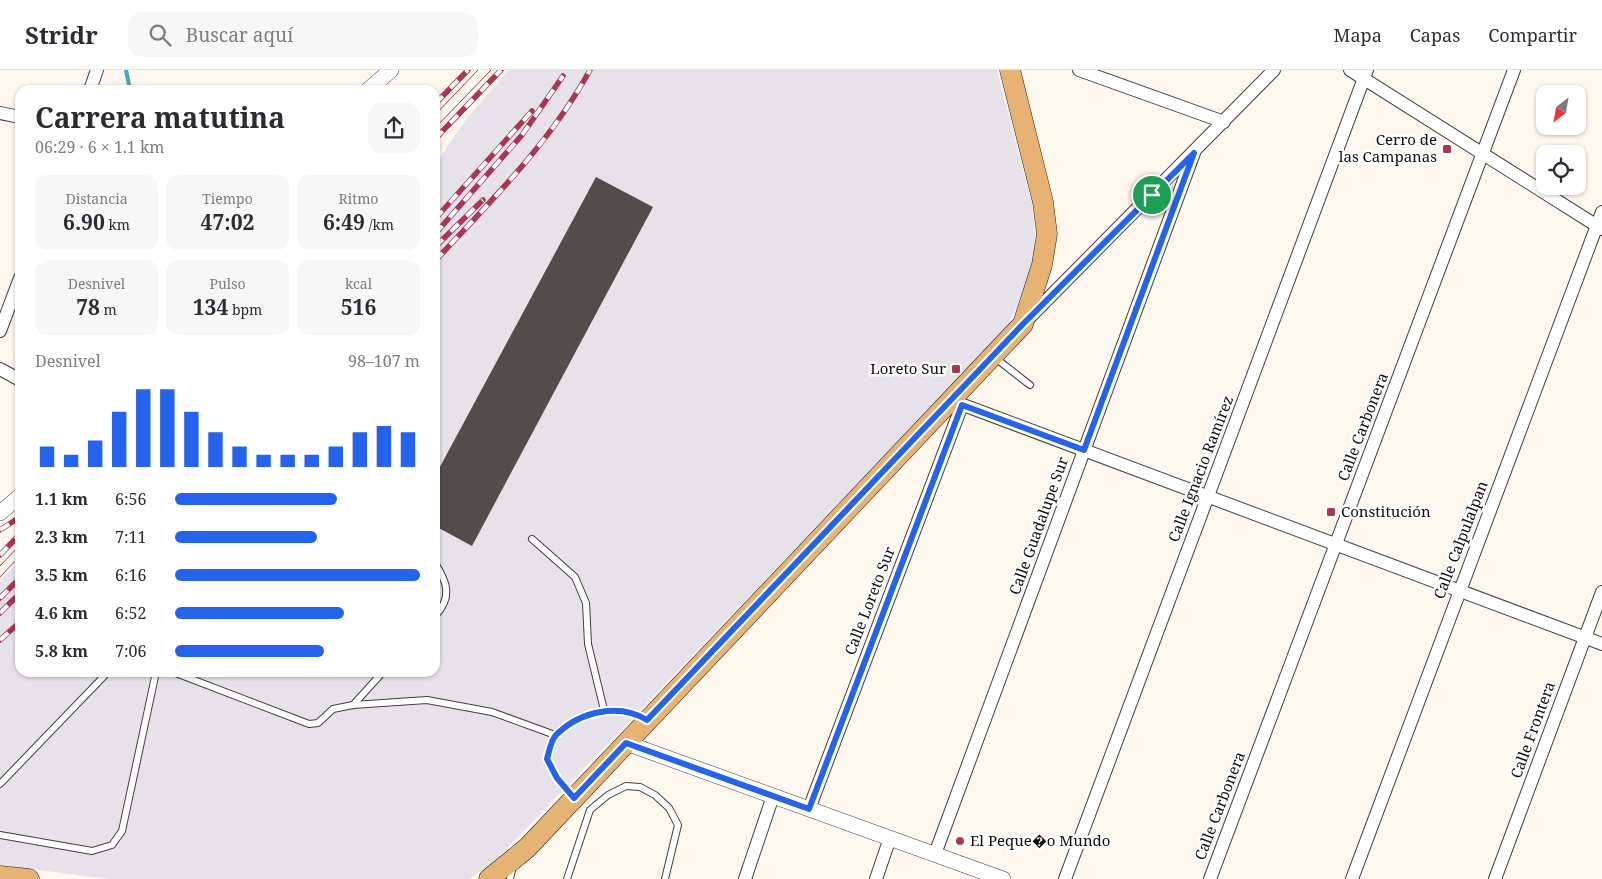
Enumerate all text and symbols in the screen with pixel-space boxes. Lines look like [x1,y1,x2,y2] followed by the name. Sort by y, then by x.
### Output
[128,12,478,57] search box
[25,18,98,51] text: Stridr
[146,21,174,49] icon: search
[186,22,293,48] text: Buscar aquí
[1334,23,1382,47] text: Mapa
[1410,23,1460,47] text: Capas
[1488,23,1577,47] text: Compartir
[1536,85,1586,135] north arrow
[1536,85,1586,195] map controls
[35,98,285,136] text: Carrera matutina
[368,102,420,154] button: share
[1339,129,1437,166] place label: Cerro de las Campanas
[35,136,164,158] text: 06:29 · 6 × 1.1 km
[1441,143,1453,155] marker: Cerro de las Campanas
[1536,145,1586,195] button: locate
[1131,174,1173,216] pin
[1138,181,1166,209] icon: arrive
[65,189,128,208] text: Distancia
[202,189,253,208] text: Tiempo
[339,189,378,208] text: Ritmo
[63,208,105,236] text: 6.90
[201,208,254,236] text: 47:02
[323,208,365,236] text: 6:49
[105,215,130,234] text: km
[365,215,394,234] text: /km
[68,274,125,293] text: Desnivel
[209,274,246,293] text: Pulso
[345,274,372,293] text: kcal
[76,293,100,321] text: 78
[193,293,228,321] text: 134
[341,293,376,321] text: 516
[100,300,117,319] text: m
[228,300,262,319] text: bpm
[35,350,101,372] text: Desnivel
[348,350,420,372] text: 98–107 m
[870,358,946,378] place label: Loreto Sur
[950,363,962,375] marker: Loreto Sur
[1332,370,1392,484] street label: Calle Carbonera
[1163,393,1237,545] street label: Calle Ignacio Ramírez
[1004,454,1072,597] street label: Calle Guadalupe Sur
[1428,477,1492,602] street label: Calle Calpulalpan
[35,488,88,510] text: 1.1 km
[115,488,146,510] text: 6:56
[1341,501,1431,521] place label: Constitución
[1325,506,1337,518] marker: Constitución
[35,526,88,548] text: 2.3 km
[115,526,146,548] text: 7:11
[839,544,899,658] street label: Calle Loreto Sur
[35,564,88,586] text: 3.5 km
[115,564,146,586] text: 6:16
[35,602,88,624] text: 4.6 km
[115,602,146,624] text: 6:52
[35,640,88,662] text: 5.8 km
[115,640,146,662] text: 7:06
[1505,678,1559,781] street label: Calle Frontera
[1189,749,1249,863] street label: Calle Carbonera
[970,830,1110,850] place label: El Peque�o Mundo
[954,835,966,847] marker: El Peque�o Mundo

